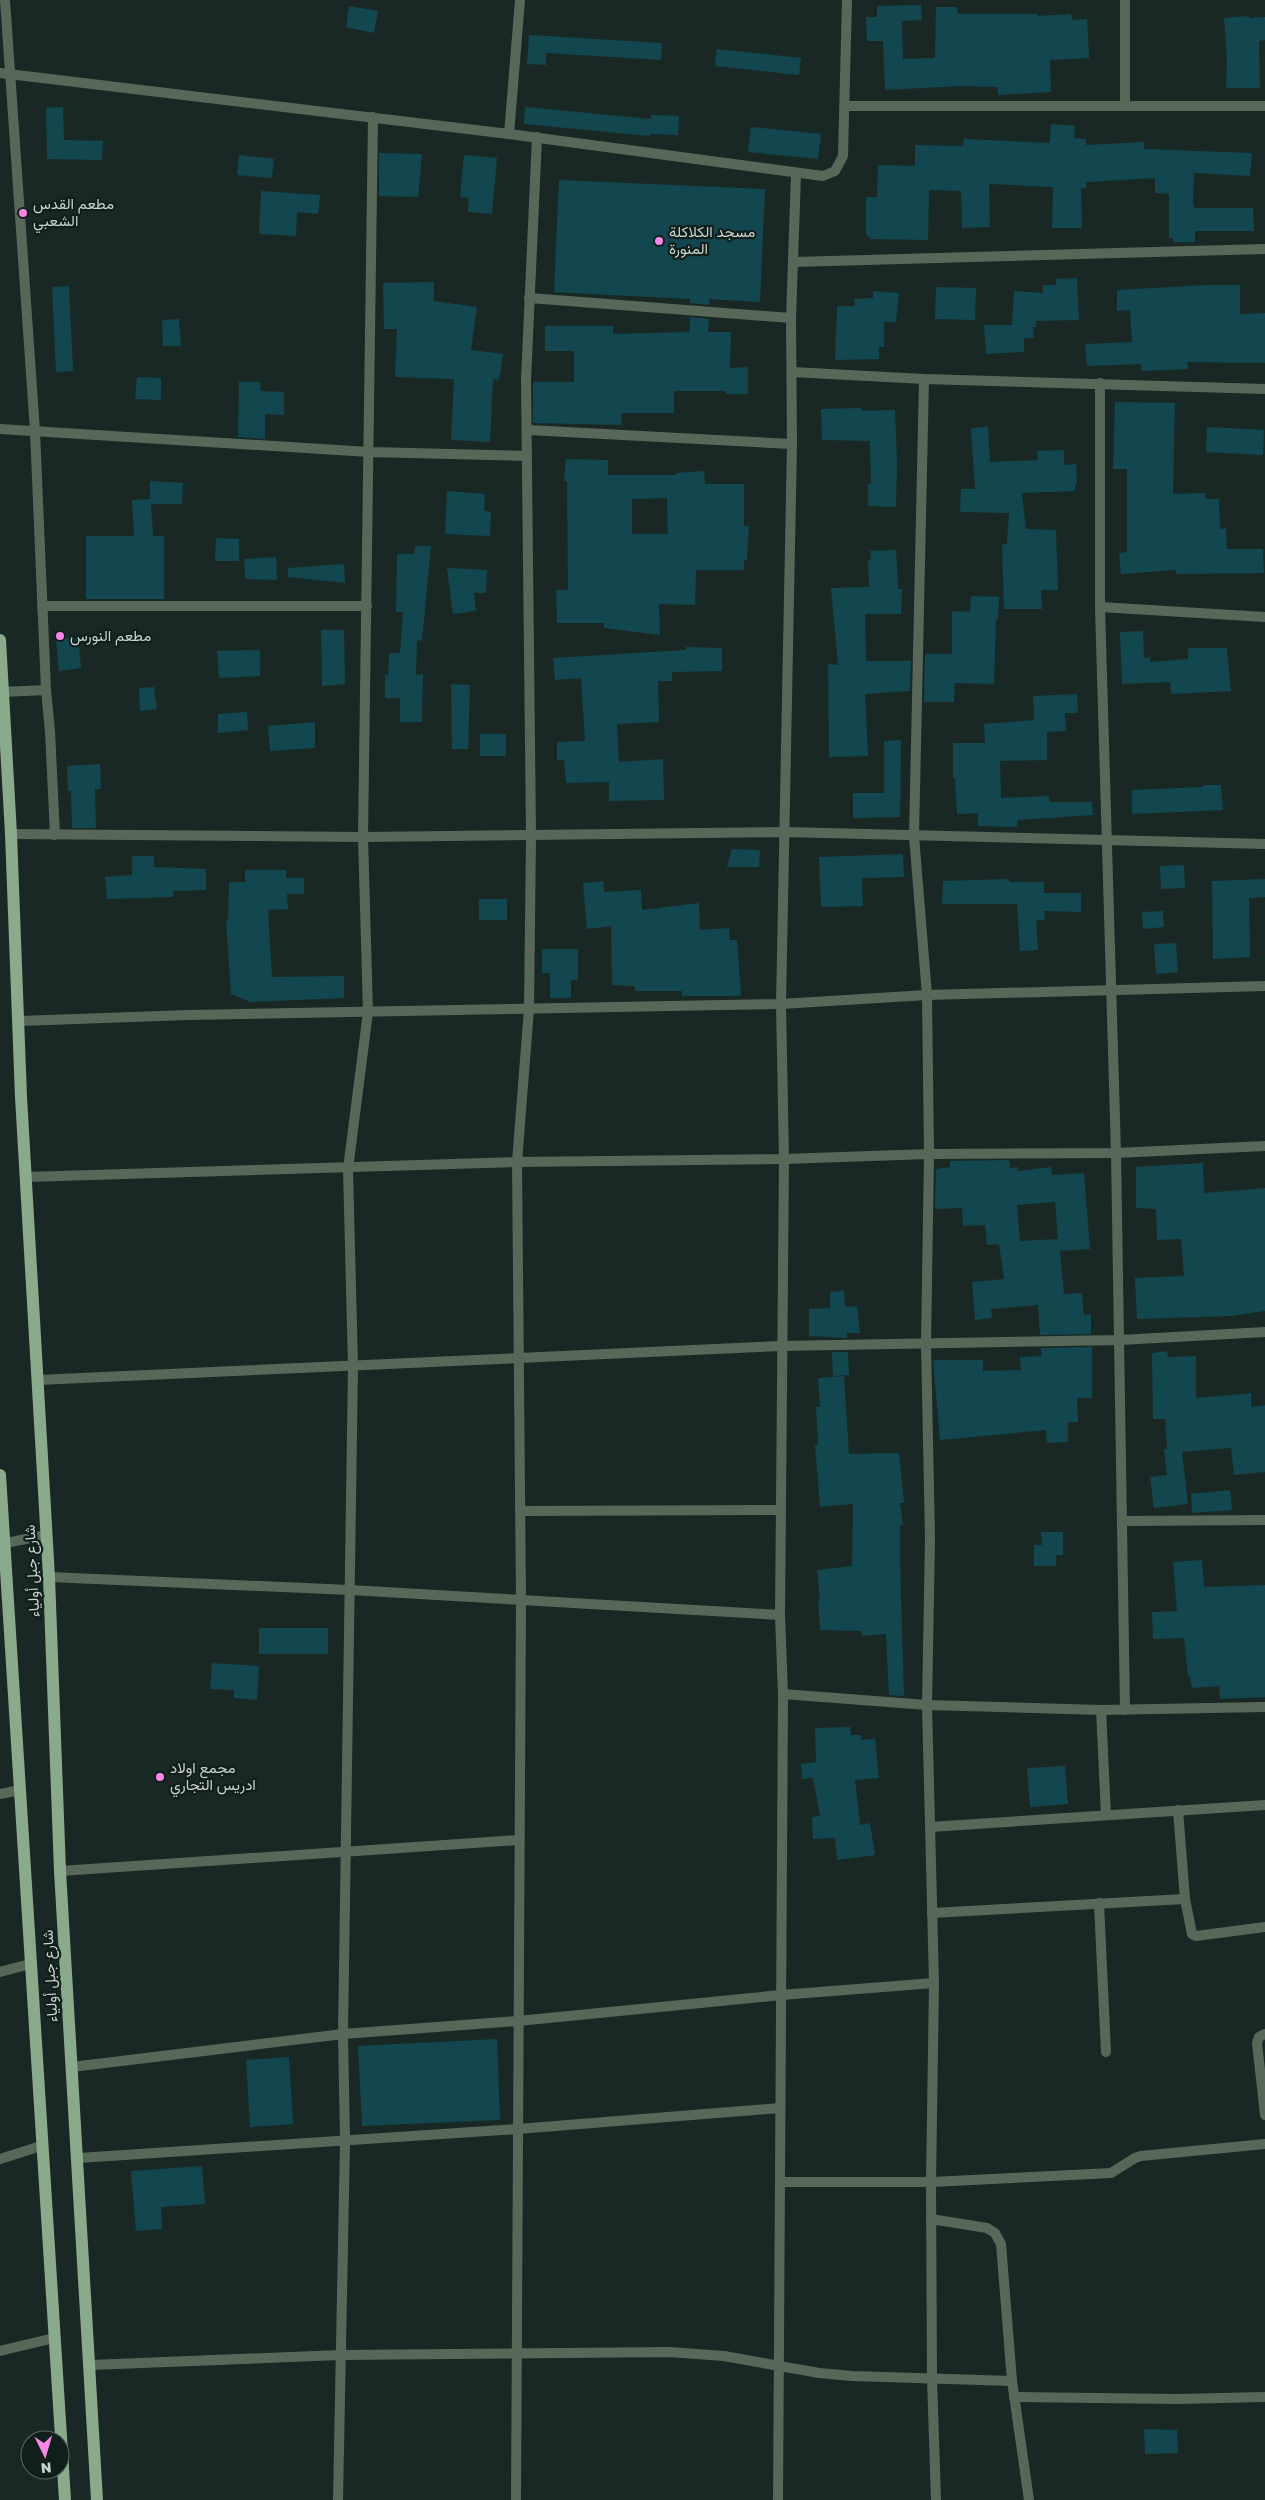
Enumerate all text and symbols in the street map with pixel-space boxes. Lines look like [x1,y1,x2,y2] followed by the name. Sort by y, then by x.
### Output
[33,194,114,234] place label: مطعم القدس الشعبي
[17,207,29,219] marker: مطعم القدس الشعبي
[669,222,755,258] place label: مسجد الكلاكلة المنورة
[653,235,665,247] marker: مسجد الكلاكلة المنورة
[70,626,151,646] place label: مطعم النورس
[54,630,66,642] marker: مطعم النورس
[20,1524,45,1618] street label: شارع جبل أولياء
[170,1758,256,1798] place label: مجمع اولاد ادريس التجاري
[154,1771,166,1783] marker: مجمع اولاد ادريس التجاري
[38,1929,63,2023] street label: شارع جبل أولياء
[20,2430,70,2480] north arrow
[40,2460,52,2477] text: N

